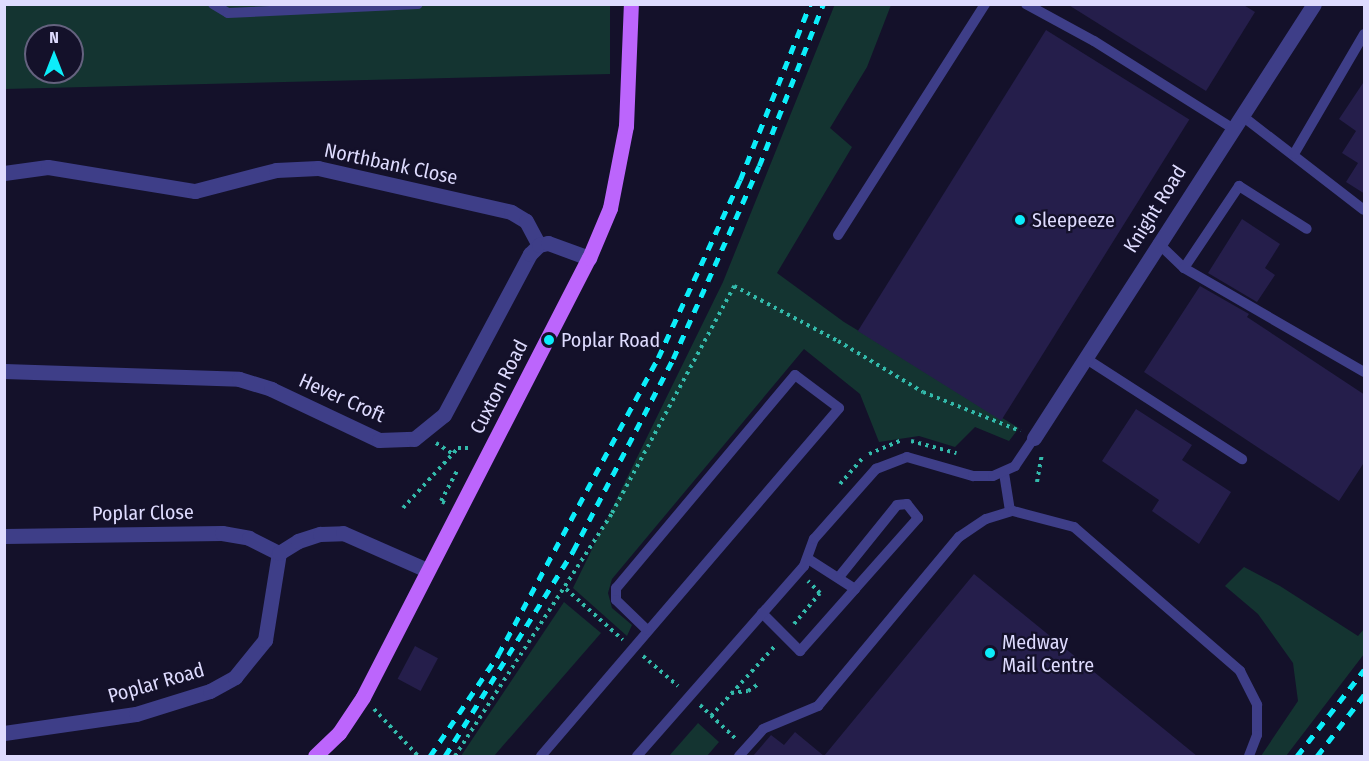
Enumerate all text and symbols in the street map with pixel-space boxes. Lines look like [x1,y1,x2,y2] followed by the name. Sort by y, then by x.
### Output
[24,24,84,84] north arrow
[49,28,59,47] text: N
[322,138,460,190] street label: Northbank Close
[1119,161,1191,257] street label: Knight Road
[1032,208,1115,232] place label: Sleepeeze
[1013,213,1027,227] marker: Sleepeeze
[561,328,660,352] place label: Poplar Road
[542,333,556,347] marker: Poplar Road
[465,336,533,438] street label: Cuxton Road
[295,368,389,428] street label: Hever Croft
[92,500,194,526] street label: Poplar Close
[1002,630,1094,677] place label: Medway Mail Centre
[983,646,997,660] marker: Medway Mail Centre
[105,658,207,708] street label: Poplar Road

